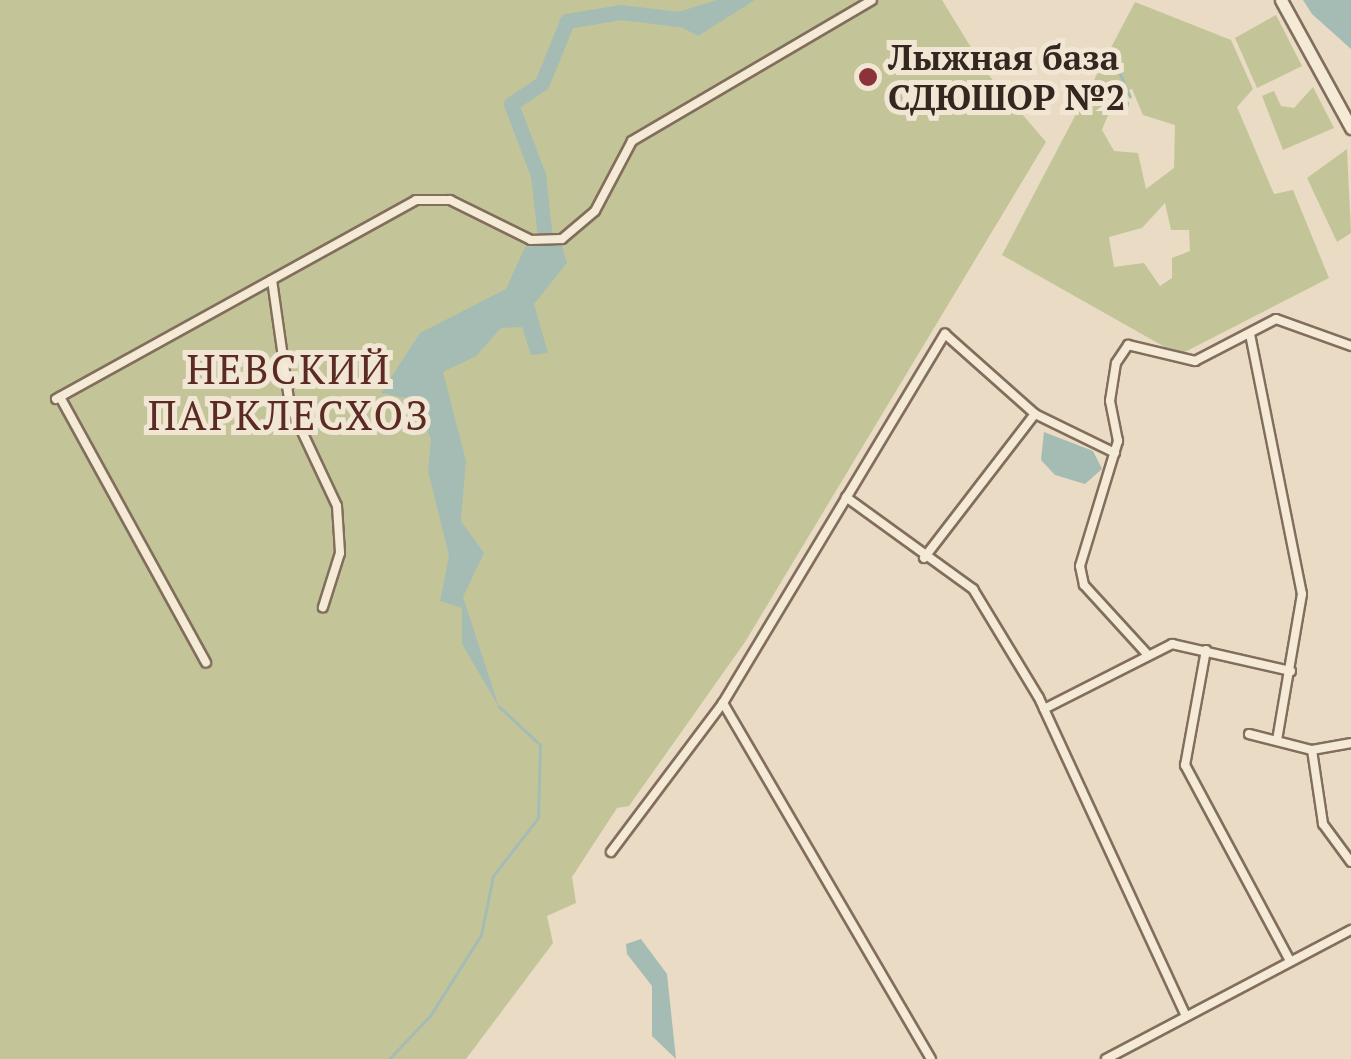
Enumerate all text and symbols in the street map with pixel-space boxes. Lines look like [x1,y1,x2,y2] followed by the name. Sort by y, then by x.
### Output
[888,36,1126,118] place label: Лыжная база СДЮШОР №2
[857,66,879,88] marker: Лыжная база СДЮШОР №2
[148,345,430,439] district label: НЕВСКИЙ ПАРКЛЕСХОЗ

